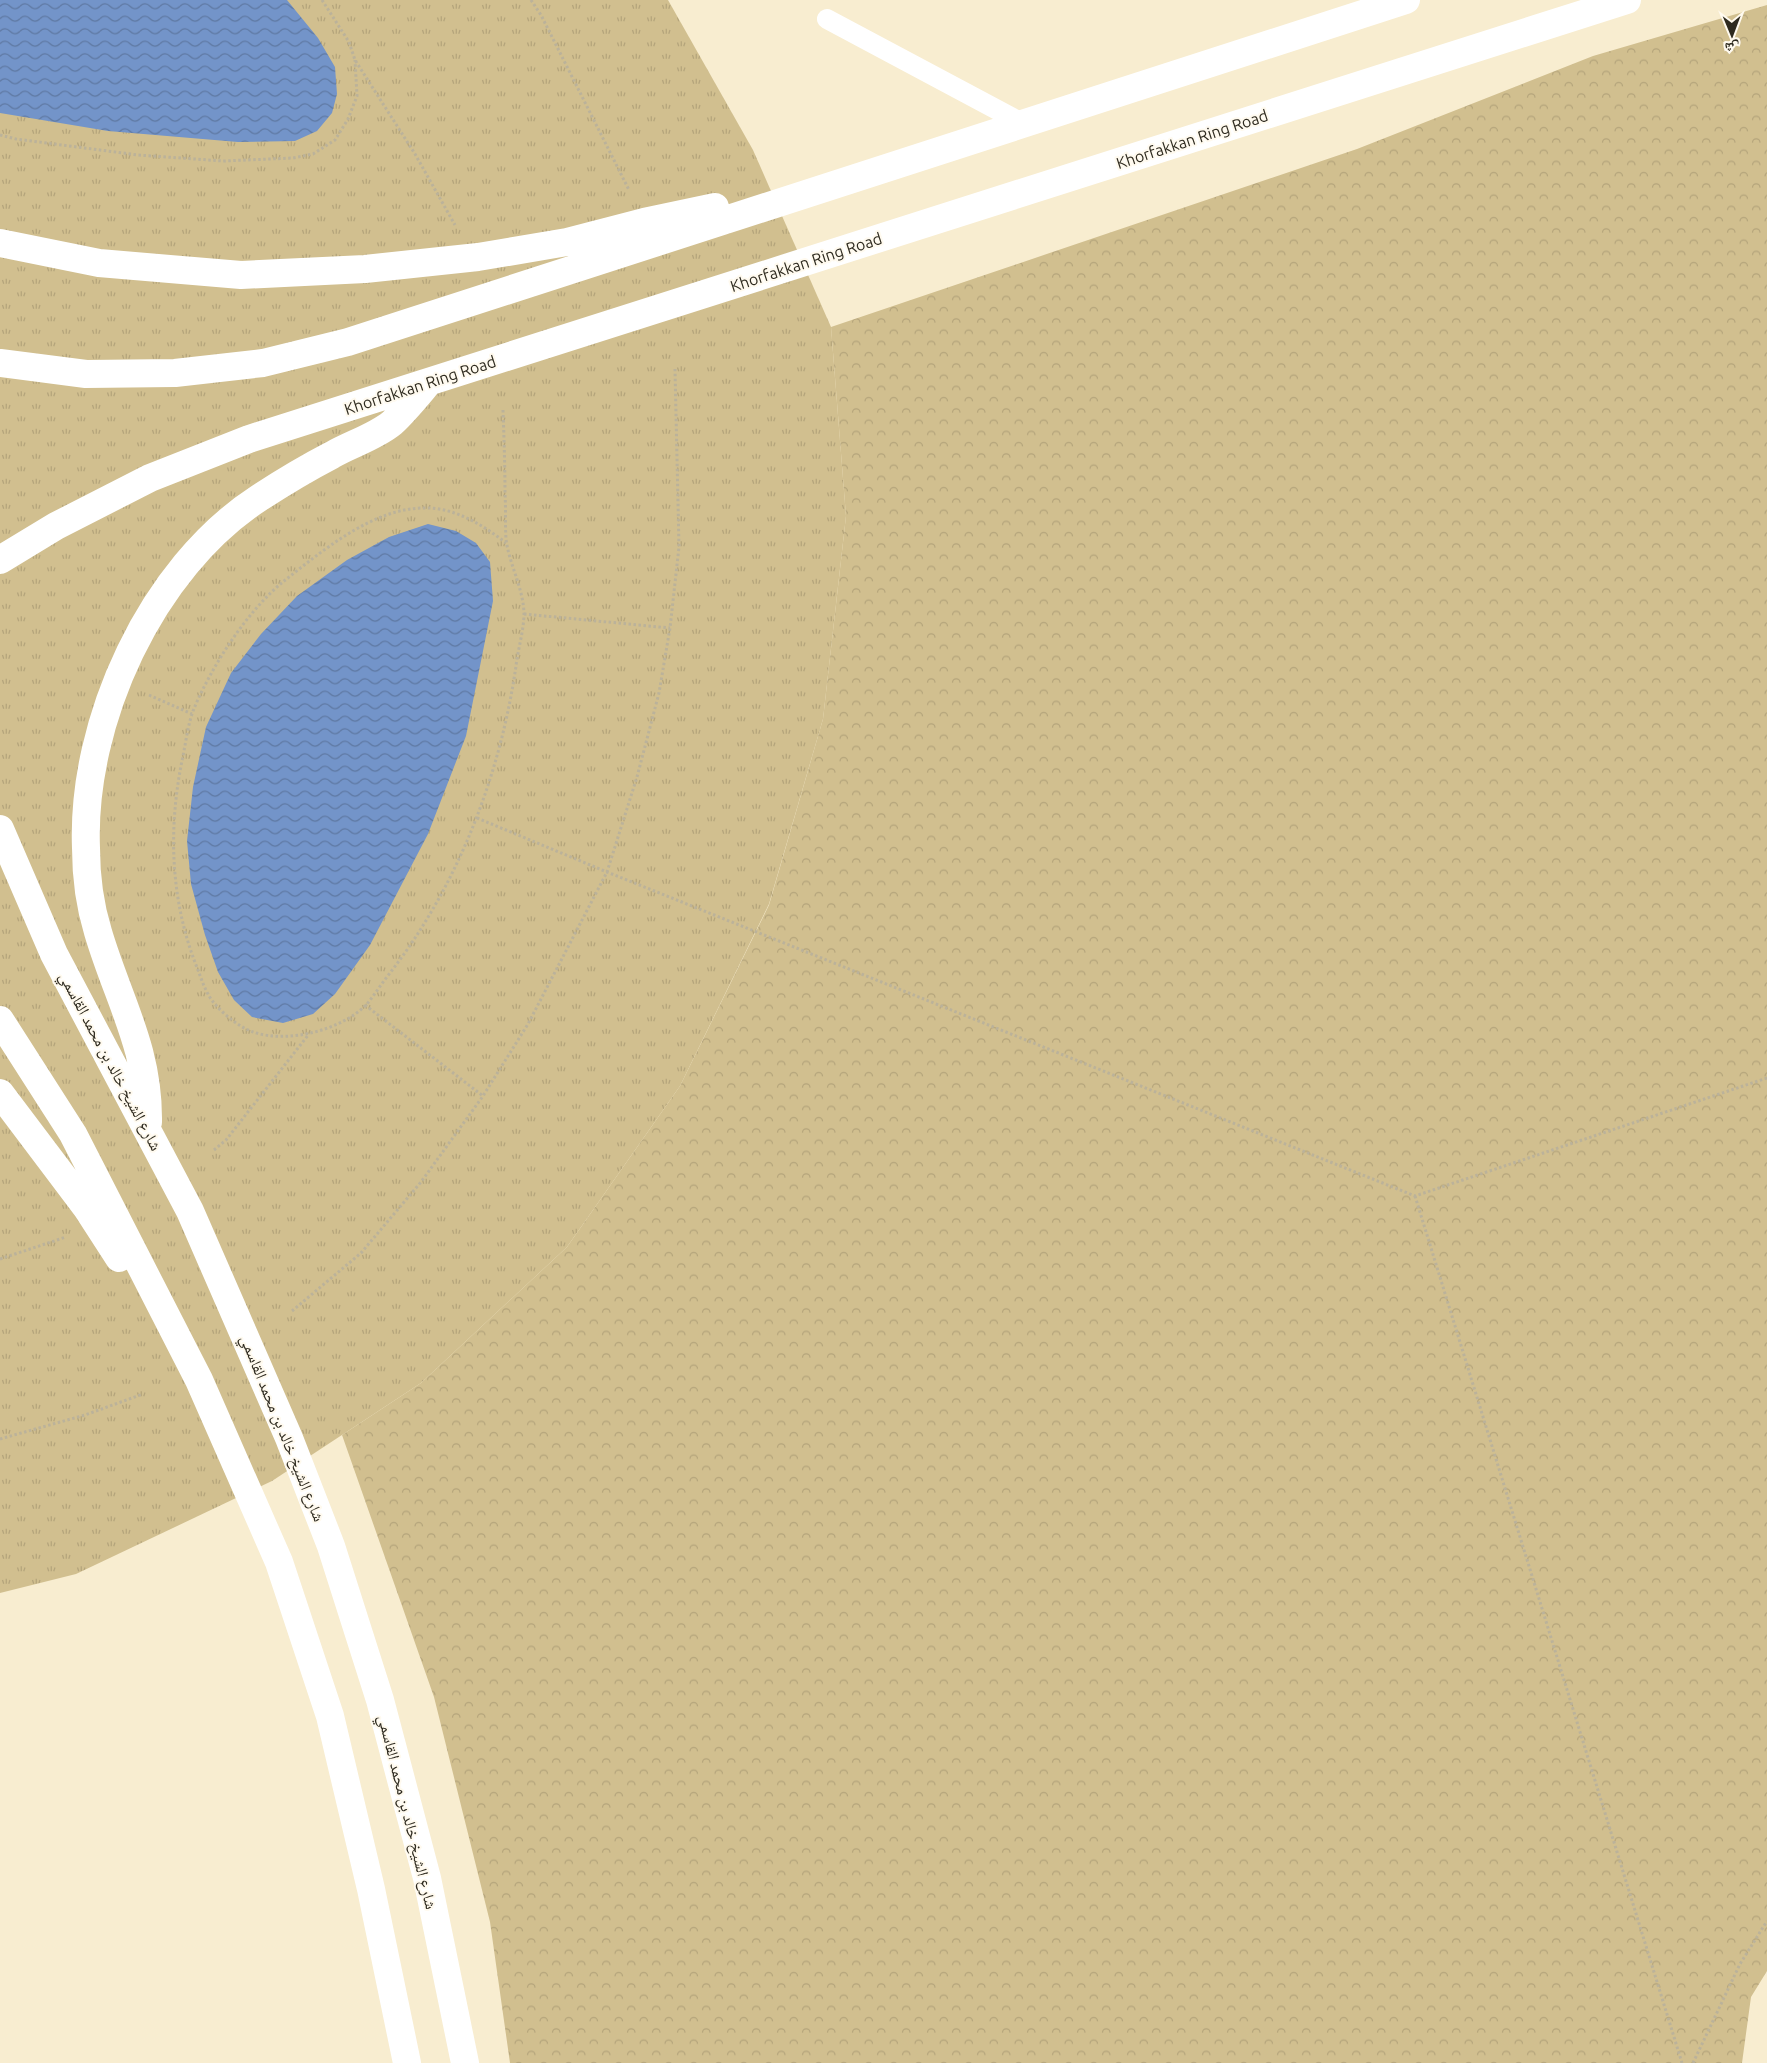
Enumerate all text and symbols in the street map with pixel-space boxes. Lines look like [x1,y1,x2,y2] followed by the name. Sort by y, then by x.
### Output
[1707,10,1757,60] north arrow
[1725,39,1740,56] text: ش
[1114,106,1270,172] street label: Khorfakkan Ring Road
[728,229,884,295] street label: Khorfakkan Ring Road
[342,352,498,418] street label: Khorfakkan Ring Road
[53,969,166,1155] street label: شارع الشيخ خالد بن محمد القاسمي
[233,1332,329,1525] street label: شارع الشيخ خالد بن محمد القاسمي
[371,1713,441,1912] street label: شارع الشيخ خالد بن محمد القاسمي

